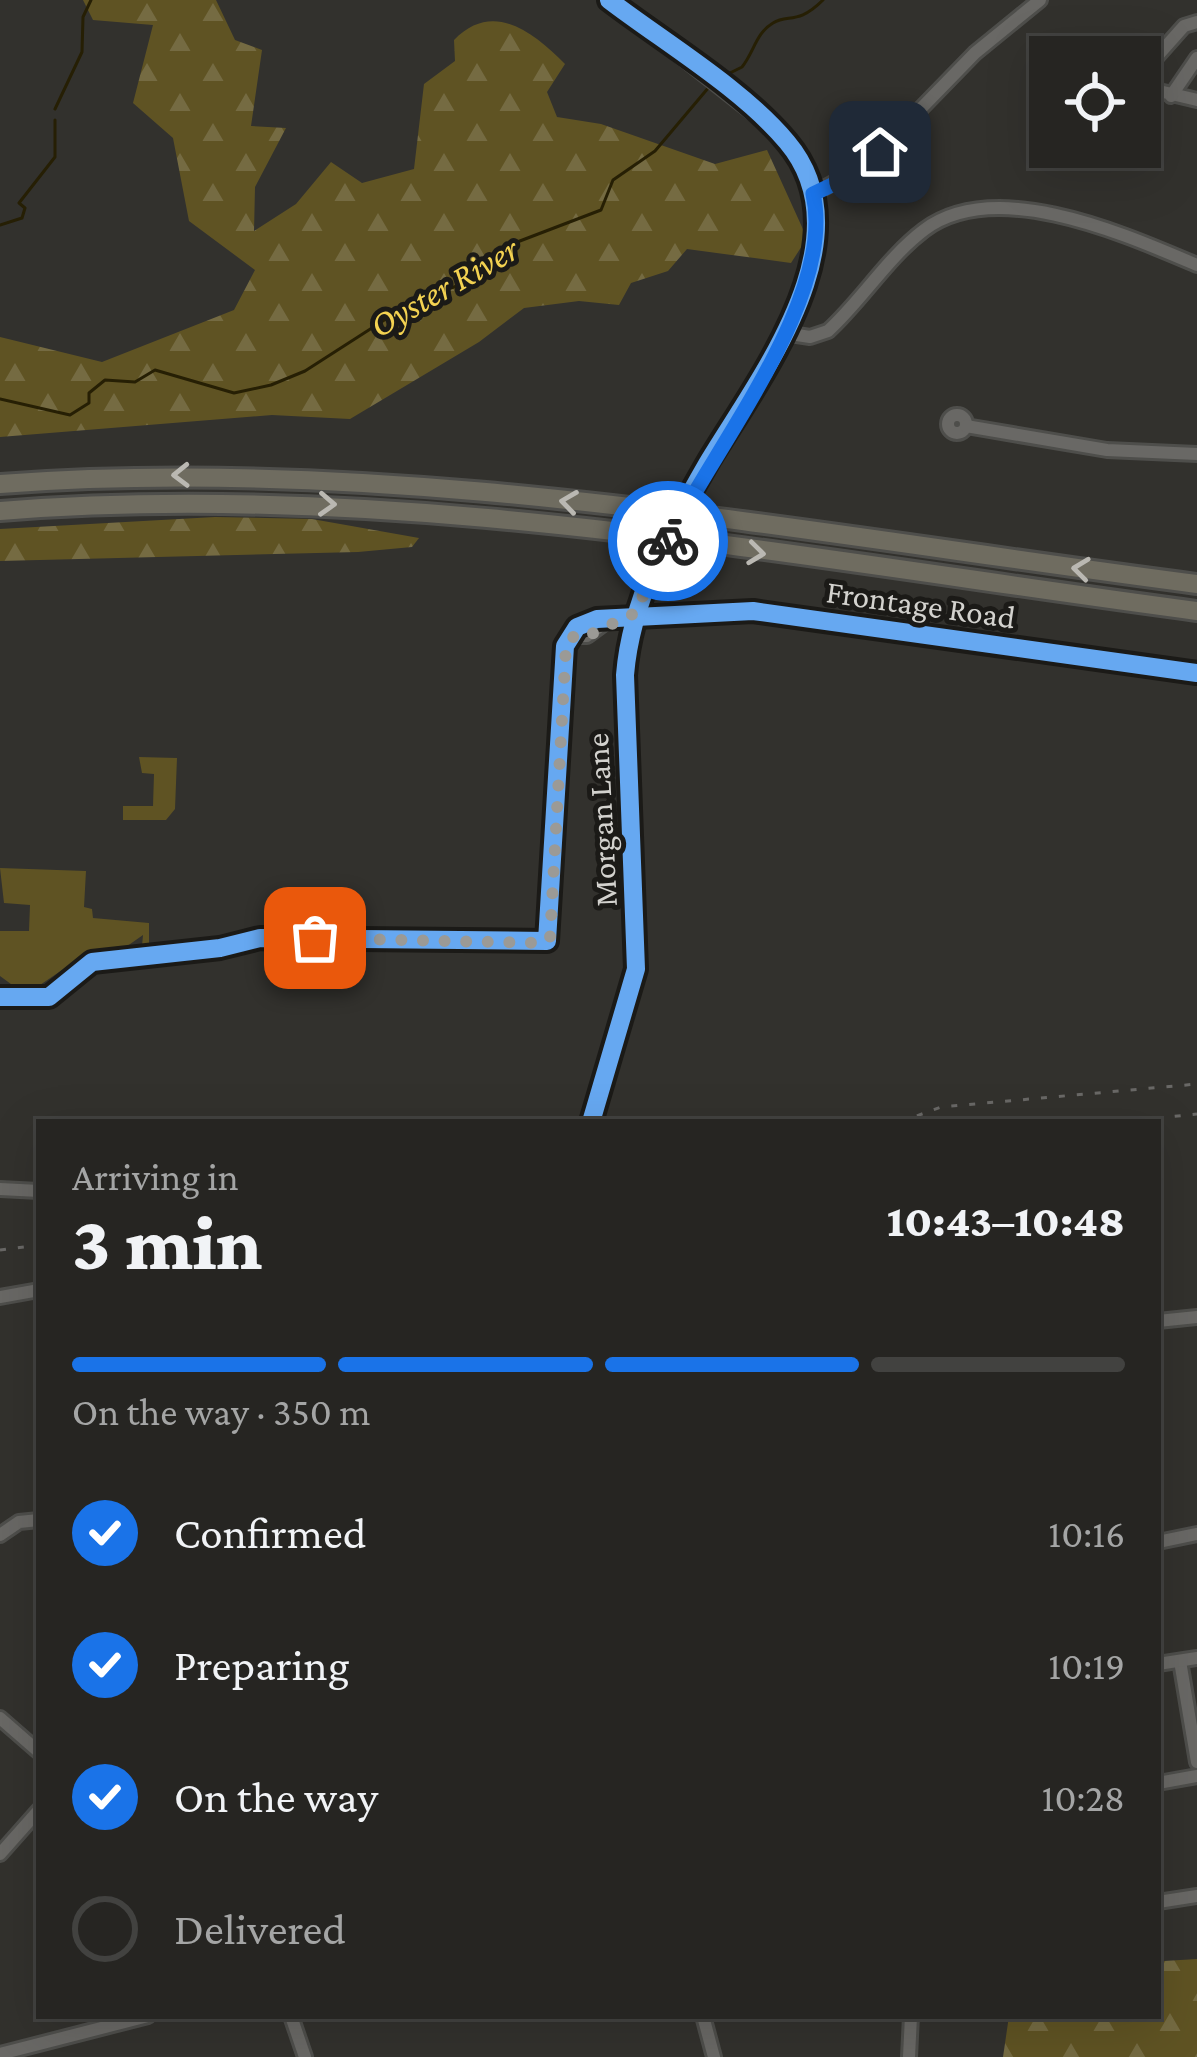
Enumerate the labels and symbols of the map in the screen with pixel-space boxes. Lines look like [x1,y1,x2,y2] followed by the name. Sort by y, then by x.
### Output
[829,101,931,203] pin
[363,228,526,345] water label: Oyster River
[171,462,190,488] one-way arrow
[608,481,728,601] courier
[560,490,579,516] one-way arrow
[318,491,337,517] one-way arrow
[746,539,766,565] one-way arrow
[1071,557,1091,583] one-way arrow
[824,572,1018,636] street label: Frontage Road
[578,732,624,908] street label: Morgan Lane
[264,887,366,989] pin

